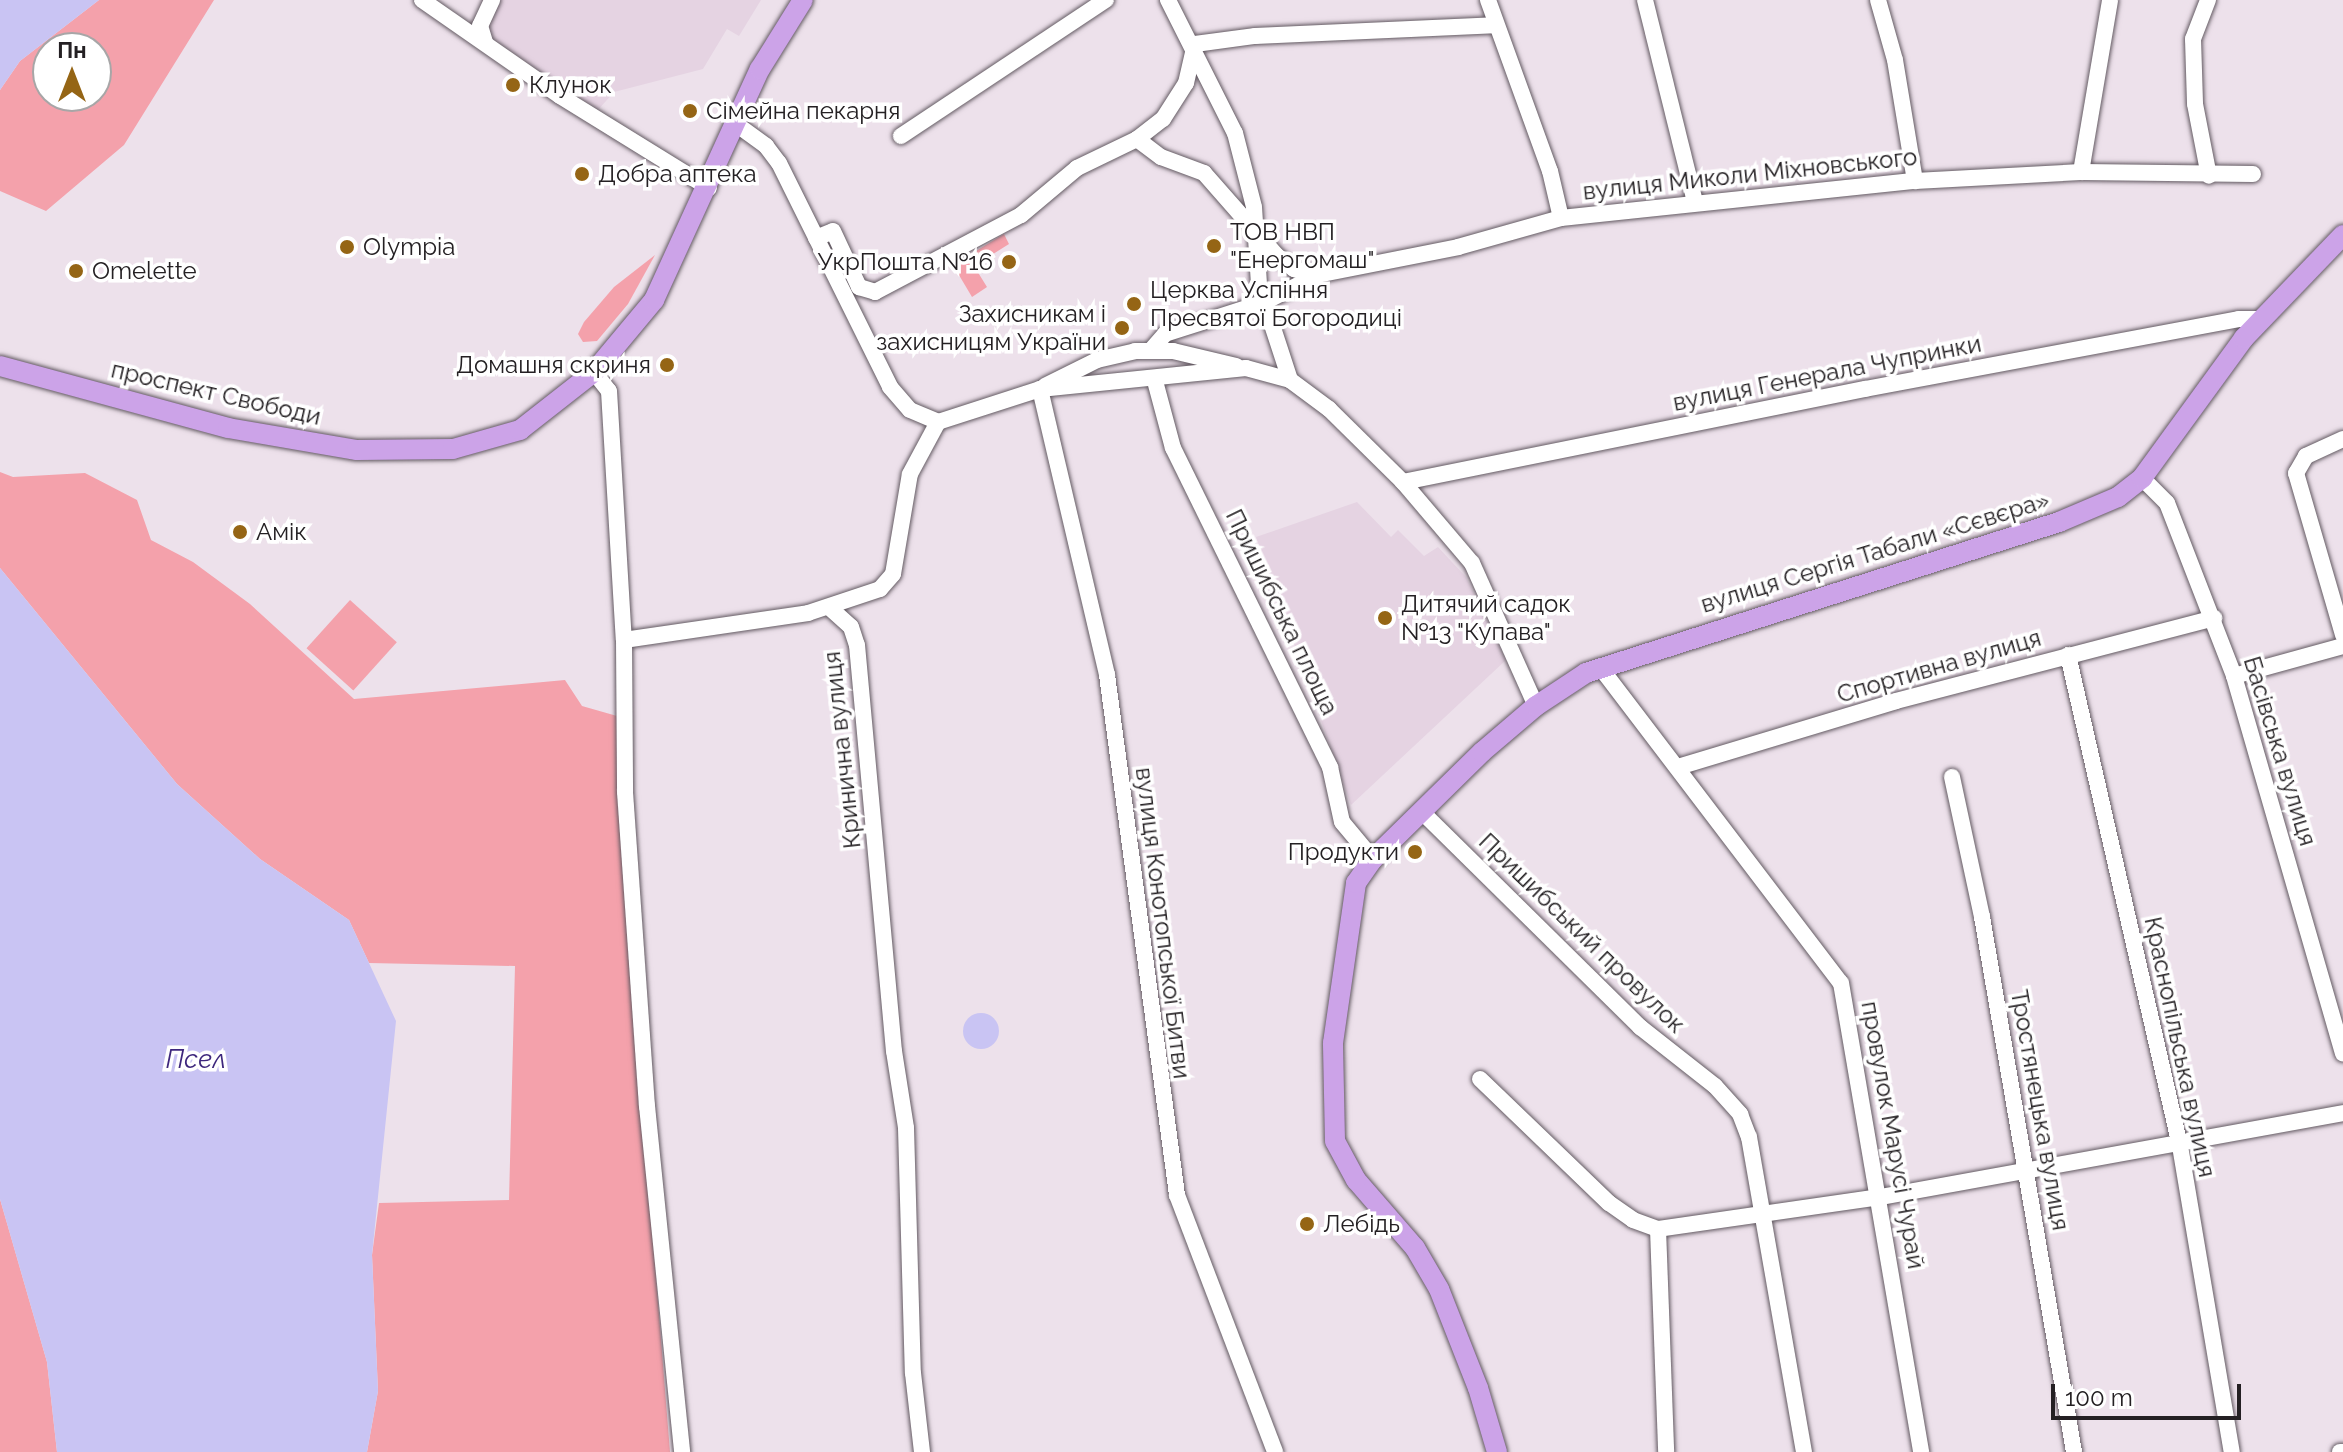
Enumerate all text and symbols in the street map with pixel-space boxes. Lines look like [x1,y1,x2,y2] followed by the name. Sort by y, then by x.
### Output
[32,32,112,112] north arrow
[57,37,87,63] text: Пн
[529,71,612,99] place label: Клунок
[504,76,522,94] marker: Клунок
[706,97,901,125] place label: Сімейна пекарня
[681,102,699,120] marker: Сімейна пекарня
[1581,142,1919,206] street label: вулиця Миколи Міхновського
[598,160,757,188] place label: Добра аптека
[573,165,591,183] marker: Добра аптека
[1230,218,1374,274] place label: ТОВ НВП "Енергомаш"
[363,233,455,261] place label: Olympia
[1205,237,1223,255] marker: ТОВ НВП "Енергомаш"
[338,238,356,256] marker: Olympia
[818,248,993,276] place label: УкрПошта №16
[1000,253,1018,271] marker: УкрПошта №16
[92,257,197,285] place label: Omelette
[67,262,85,280] marker: Omelette
[1150,276,1402,332] place label: Церква Успіння Пресвятої Богородиці
[1125,295,1143,313] marker: Церква Успіння Пресвятої Богородиці
[876,300,1106,356] place label: Захисникам і захисницям України
[1113,319,1131,337] marker: Захисникам і захисницям України
[1670,329,1984,417] street label: вулиця Генерала Чупринки
[456,351,651,379] place label: Домашня скриня
[108,355,324,431] street label: проспект Свободи
[658,356,676,374] marker: Домашня скриня
[1697,485,2053,619] street label: вулиця Сергія Табали «Сєвєра»
[1220,505,1344,719] street label: Пришибська площа
[256,518,307,546] place label: Амік
[231,523,249,541] marker: Амік
[1401,590,1571,646] place label: Дитячий садок №13 "Купава"
[1376,609,1394,627] marker: Дитячий садок №13 "Купава"
[1834,623,2044,709] street label: Спортивна вулиця
[817,650,867,850] street label: Кринична вулиця
[2237,653,2323,849] street label: Басівська вулиця
[1130,766,1196,1080] street label: вулиця Конотопської Битви
[1473,827,1691,1039] street label: Пришибський провулок
[1288,838,1399,866] place label: Продукти
[1406,843,1424,861] marker: Продукти
[2138,914,2222,1180] street label: Краснопільська вулиця
[2005,987,2075,1233] street label: Тростянецька вулиця
[1855,999,1931,1271] street label: провулок Марусі Чурай
[166,1044,226,1076] water label: Псел
[1323,1210,1400,1238] place label: Лебідь
[1298,1215,1316,1233] marker: Лебідь
[2055,1368,2245,1418] scale bar
[2065,1383,2133,1412] text: 100 m

